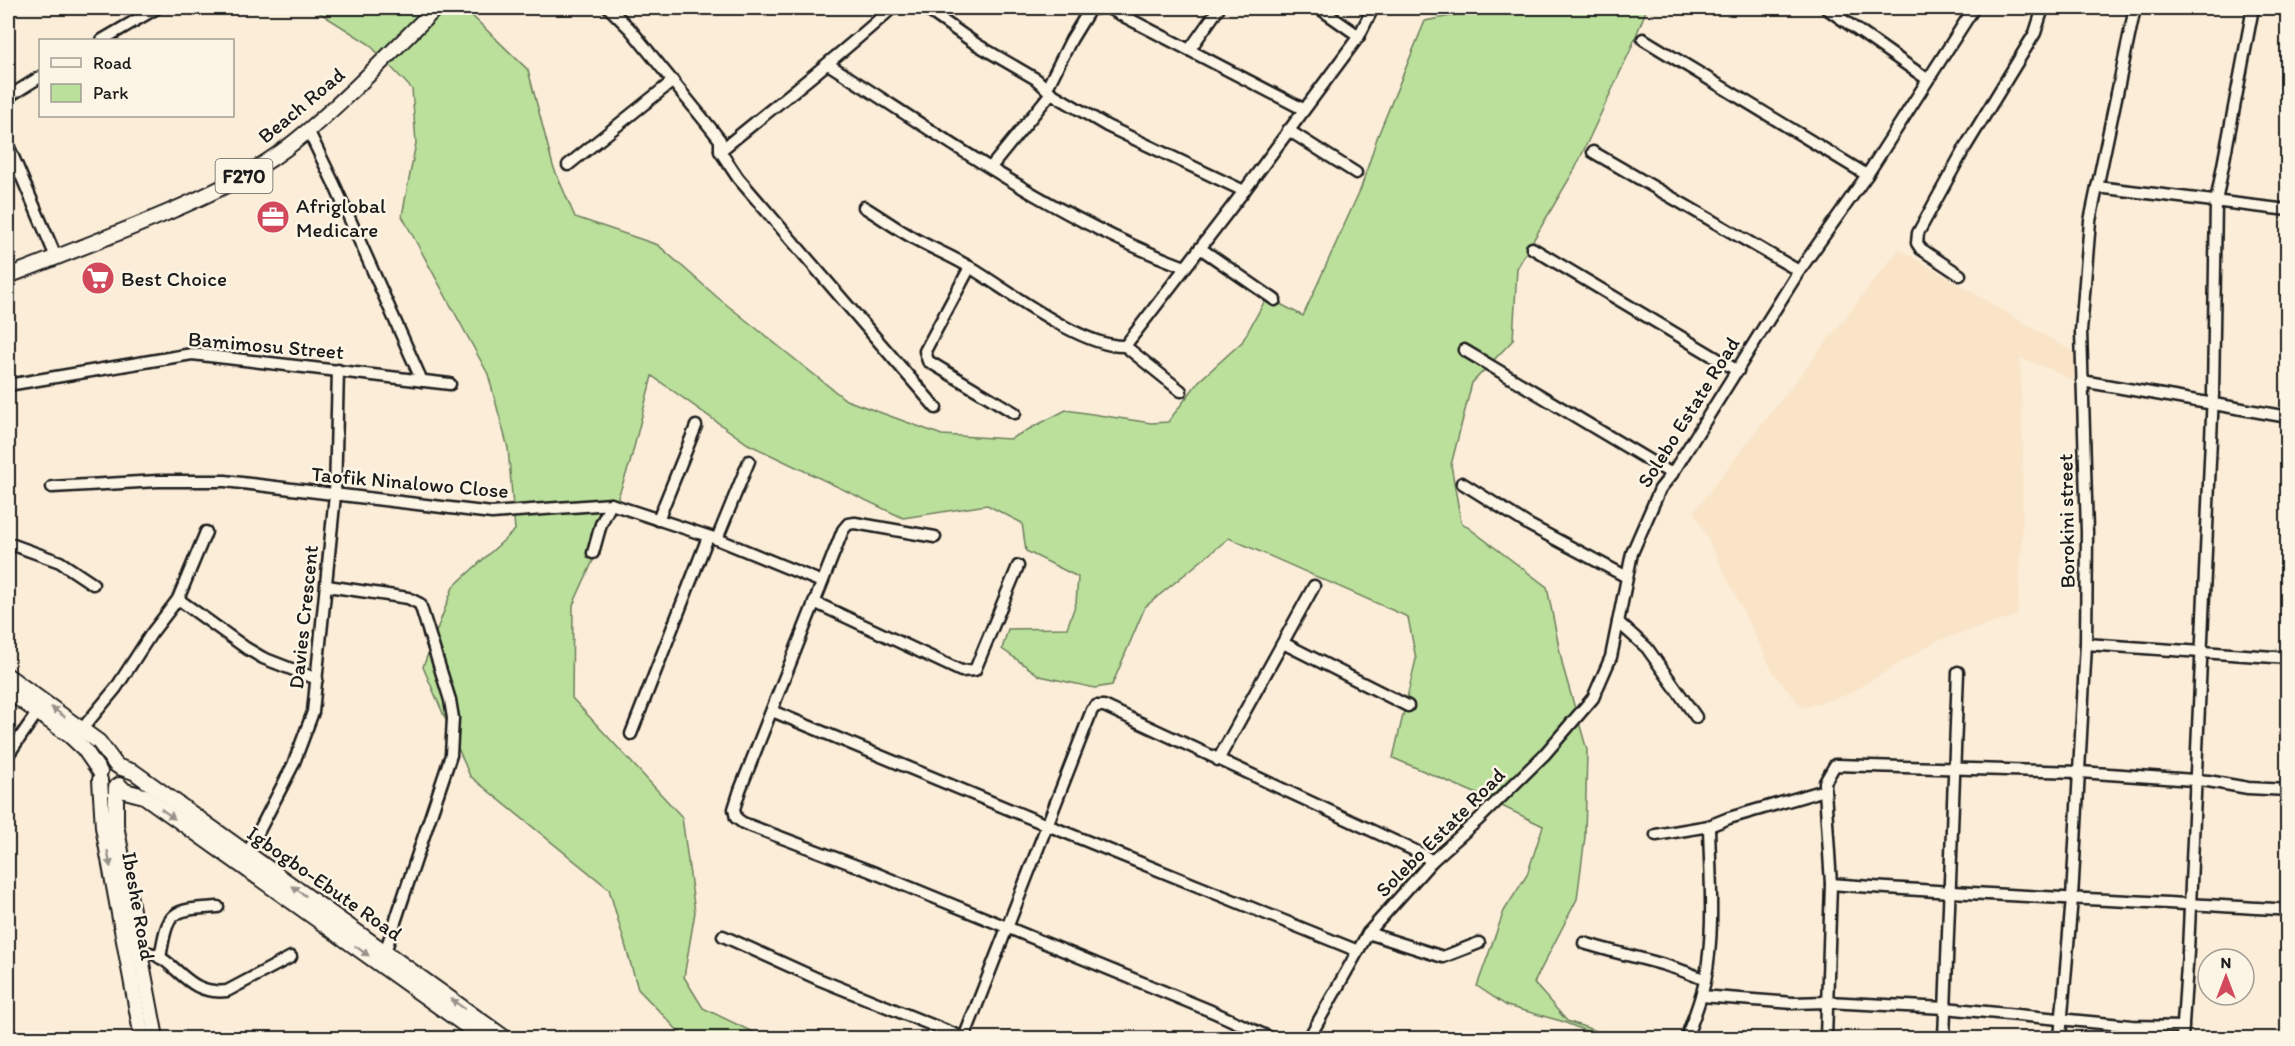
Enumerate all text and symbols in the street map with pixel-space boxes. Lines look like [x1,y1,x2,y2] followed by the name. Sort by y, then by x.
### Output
[39,39,234,117] legend
[93,52,132,74] text: Road
[253,61,350,148] street label: Beach Road
[93,82,128,104] text: Park
[216,159,272,193] road number: F270
[296,193,386,242] place label: Afriglobal Medicare
[255,199,291,235] office icon: Afriglobal Medicare
[80,260,116,296] supermarket icon: Best Choice
[121,266,227,291] place label: Best Choice
[187,326,345,364] street label: Bamimosu Street
[1632,332,1745,492] street label: Solebo Estate Road
[2052,453,2080,589] street label: Borokini street
[310,461,510,503] street label: Taofik Ninalowo Close
[283,544,323,690] street label: Davies Crescent
[50,706,66,718] one-way arrow
[1370,762,1510,902] street label: Solebo Estate Road
[160,808,176,820] one-way arrow
[243,820,408,946] street label: Igbogbo-Ebute Road
[105,850,114,869] one-way arrow
[117,850,161,963] street label: Ibeshe Road
[291,885,307,897] one-way arrow
[353,945,369,957] one-way arrow
[2196,947,2256,1007] north arrow
[2221,953,2231,972] text: N
[450,998,466,1010] one-way arrow

